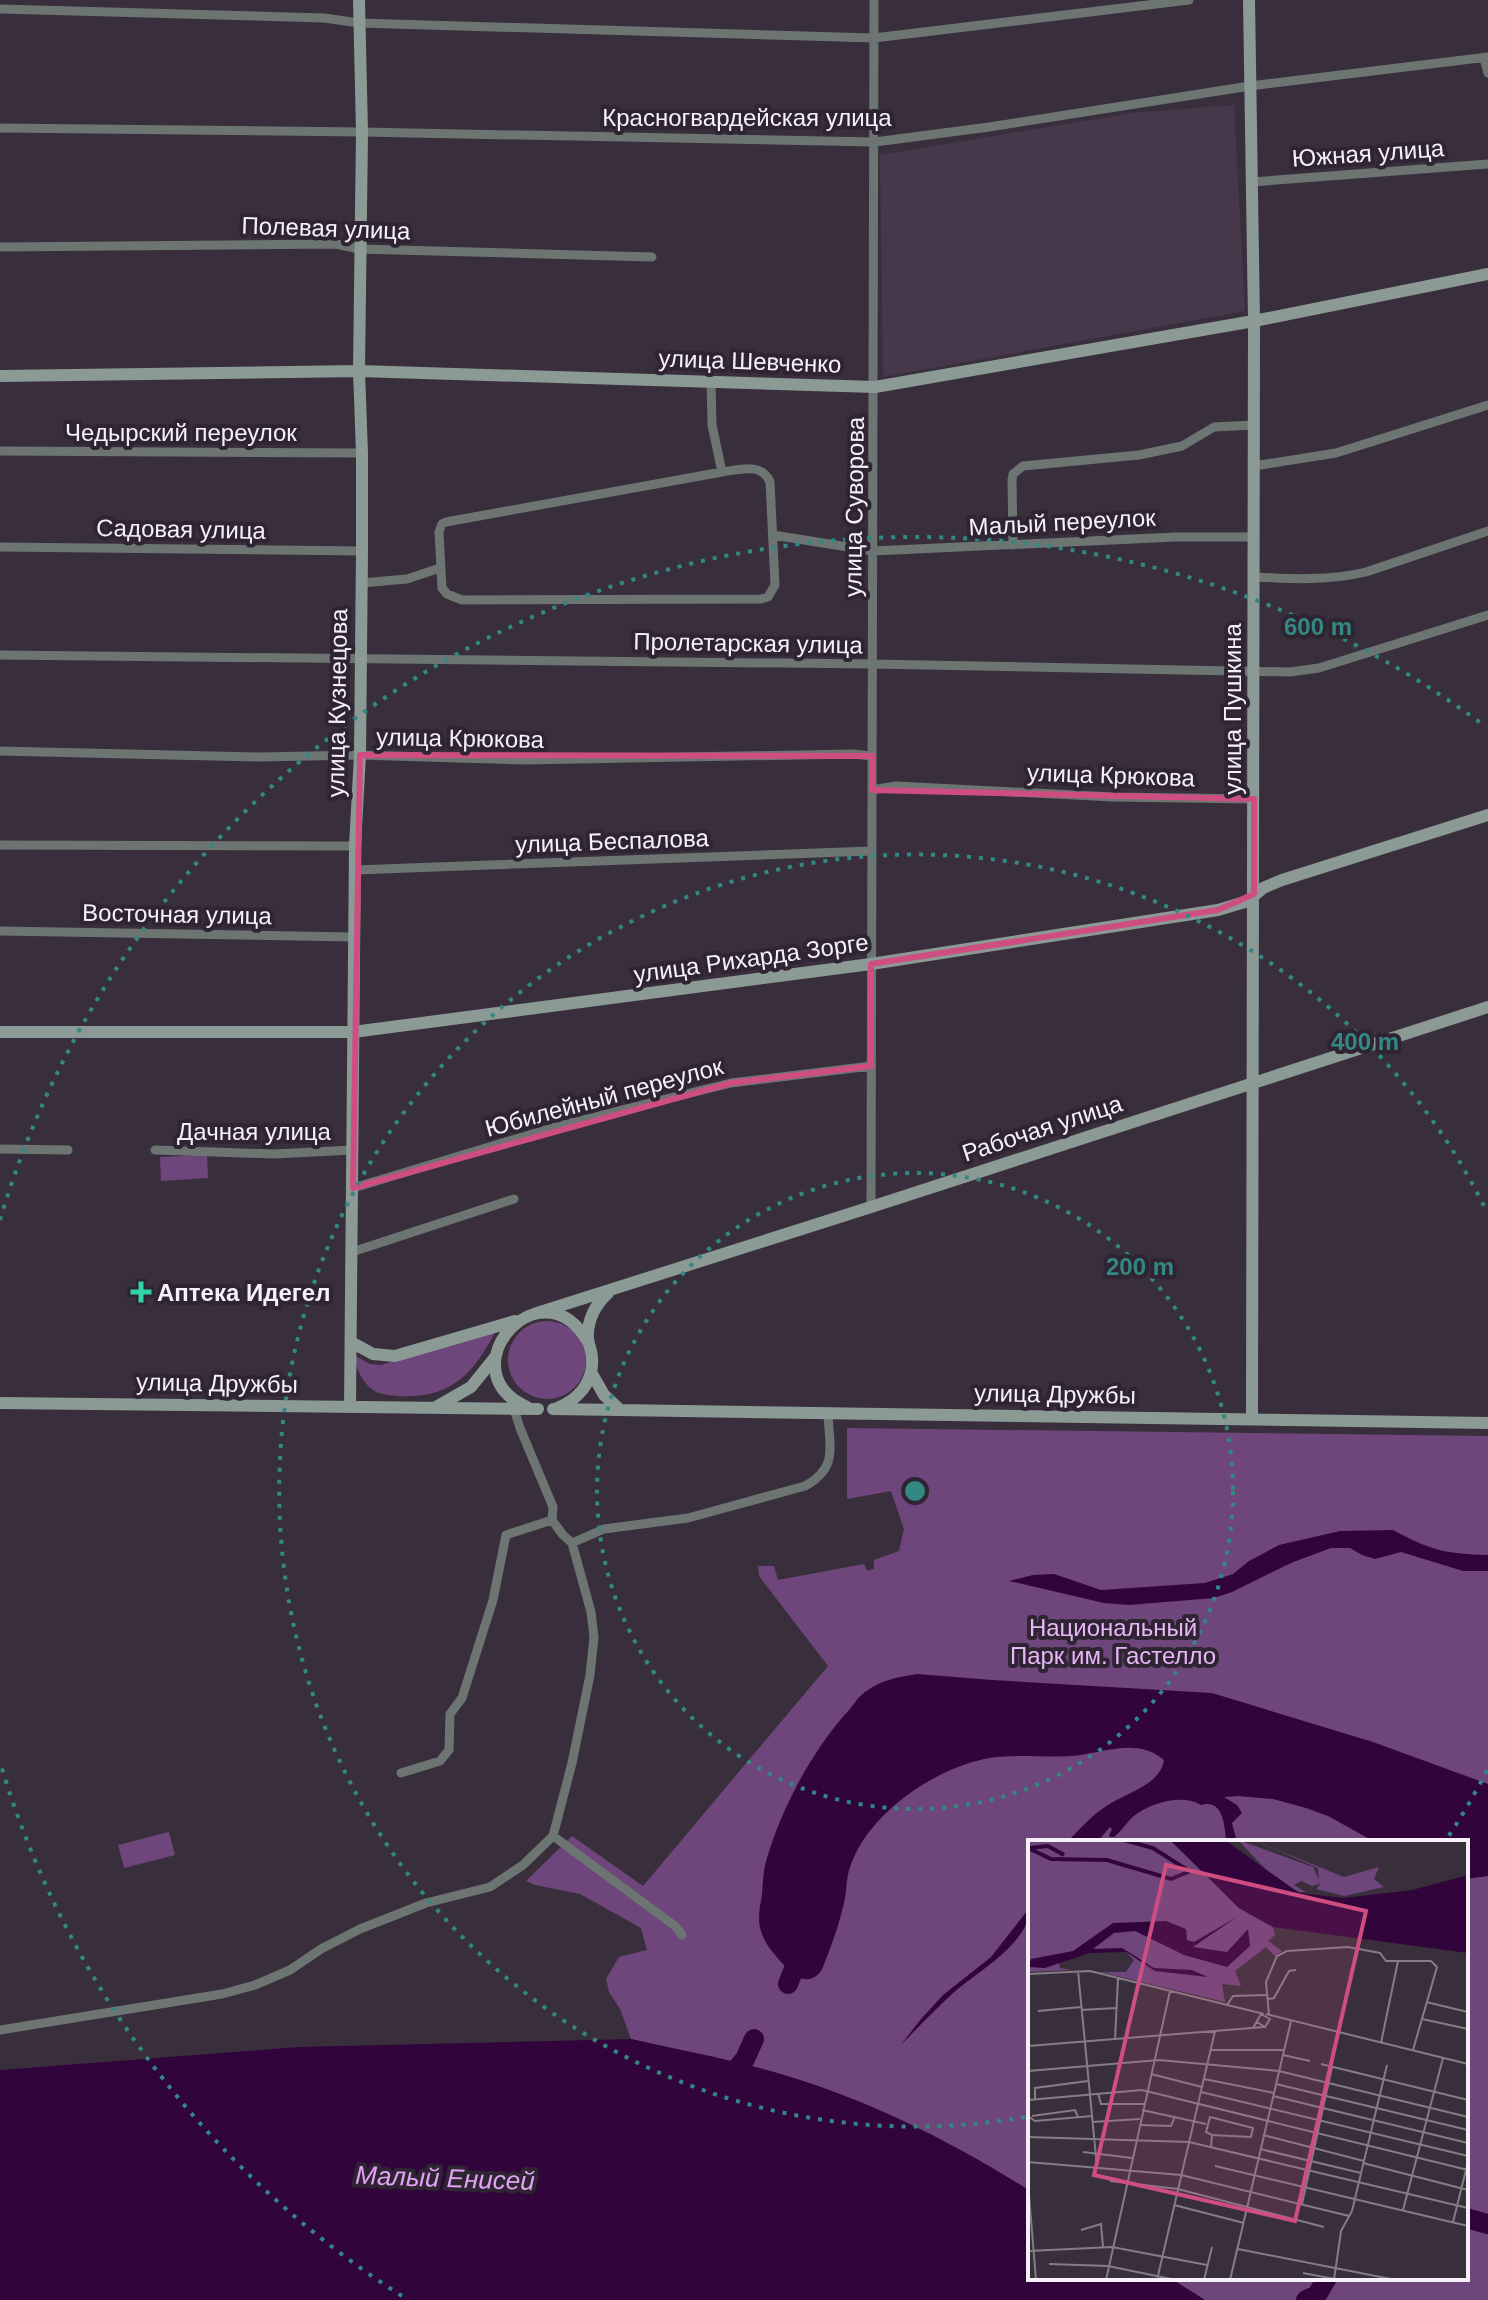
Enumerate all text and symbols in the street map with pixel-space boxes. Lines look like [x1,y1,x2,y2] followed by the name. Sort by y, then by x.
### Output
[602,104,892,131] street label: Красногвардейская улица
[1291,134,1446,172] street label: Южная улица
[241,212,412,244] street label: Полевая улица
[658,344,842,378] street label: улица Шевченко
[839,416,869,597] street label: улица Суворова
[65,419,297,446] street label: Чедырский переулок
[968,504,1157,540] street label: Малый переулок
[96,514,267,544] street label: Садовая улица
[322,608,352,798] street label: улица Кузнецова
[1284,613,1352,640] text: 600 m
[1219,623,1246,795] street label: улица Пушкина
[633,628,864,659] street label: Пролетарская улица
[376,723,545,753] street label: улица Крюкова
[1027,759,1196,791] street label: улица Крюкова
[515,824,710,858] street label: улица Беспалова
[82,899,273,929] street label: Восточная улица
[632,928,870,988] street label: улица Рихарда Зорге
[1331,1028,1399,1055] text: 400 m
[482,1052,726,1142] street label: Юбилейный переулок
[959,1089,1126,1167] street label: Рабочая улица
[177,1118,332,1145] street label: Дачная улица
[1106,1253,1174,1280] text: 200 m
[157,1279,330,1306] place label: Аптека Идегел
[132,1283,150,1301] marker: Аптека Идегел
[136,1368,298,1398] street label: улица Дружбы
[974,1379,1136,1409] street label: улица Дружбы
[901,1477,929,1505] centre of rings
[1010,1614,1216,1669] park label: Национальный Парк им. Гастелло
[1028,1840,1468,2280] inset map
[355,2160,535,2196] water label: Малый Енисей

